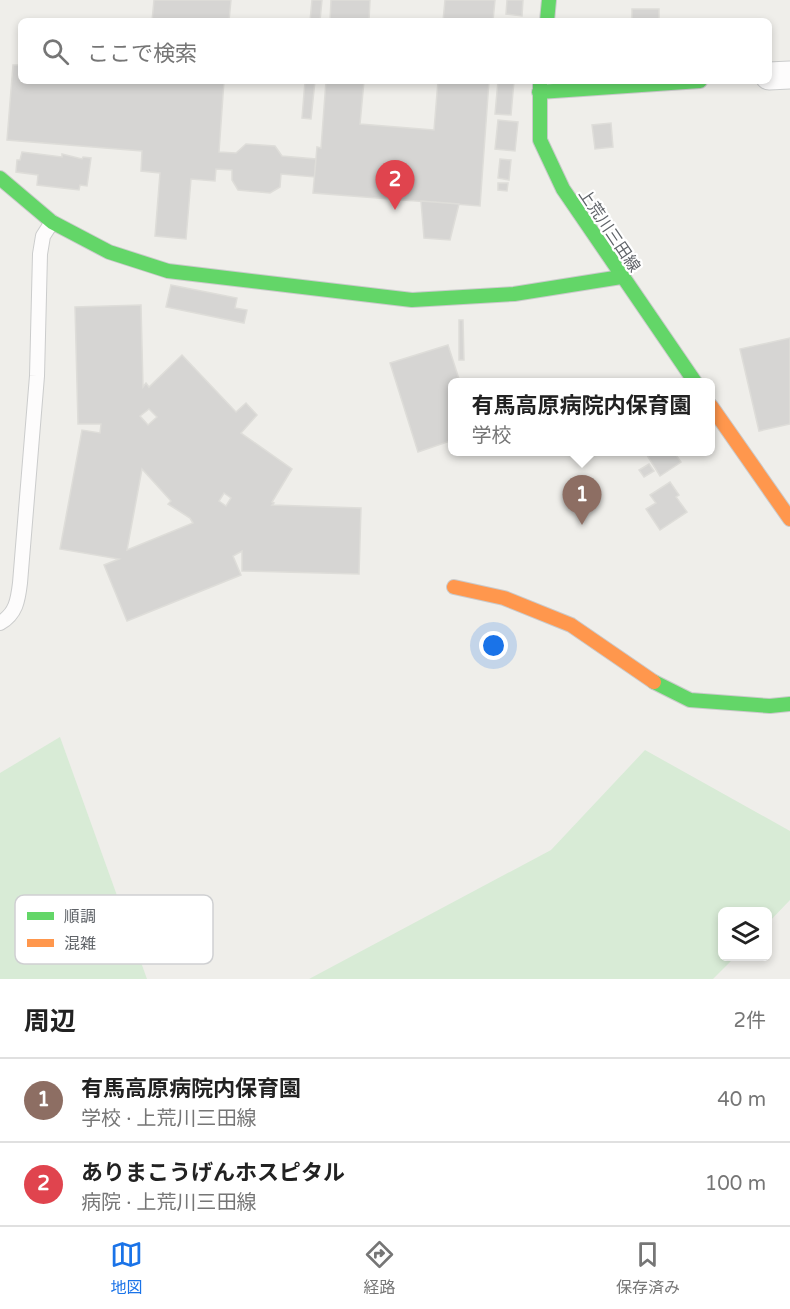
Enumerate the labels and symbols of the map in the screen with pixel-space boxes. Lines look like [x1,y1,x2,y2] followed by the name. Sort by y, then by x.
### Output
[376,160,414,210] pin: 2
[574,185,644,276] street label: 上荒川三田線
[562,476,602,525] pin: 1
[479,631,508,660] your location
[15,895,213,964] legend
[64,907,96,927] text: 順調
[64,934,96,954] text: 混雑

